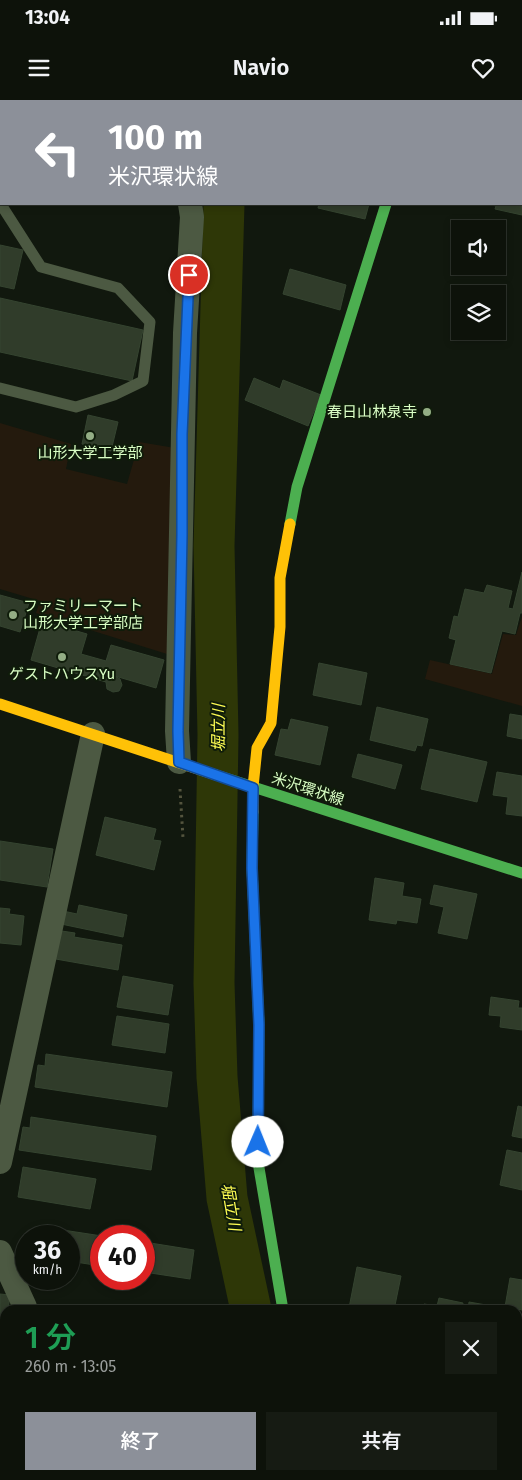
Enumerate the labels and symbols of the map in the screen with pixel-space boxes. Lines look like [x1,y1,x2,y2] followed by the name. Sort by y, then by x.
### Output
[168,254,210,296] pin
[327,403,417,421] place label: 春日山林泉寺
[421,406,433,418] marker: 春日山林泉寺
[84,430,96,442] marker: 山形大学工学部
[37,444,143,462] place label: 山形大学工学部
[23,597,143,632] place label: ファミリーマート 山形大学工学部店
[7,609,19,621] marker: ファミリーマート 山形大学工学部店
[56,651,68,663] marker: ゲストハウスYu
[9,665,115,683] place label: ゲストハウスYu
[209,702,228,752] water label: 堀立川
[270,769,346,809] street label: 米沢環状線
[231,1115,283,1167] position arrow
[217,1182,245,1234] water label: 堀立川
[90,1225,155,1290] speed limit sign: 40

